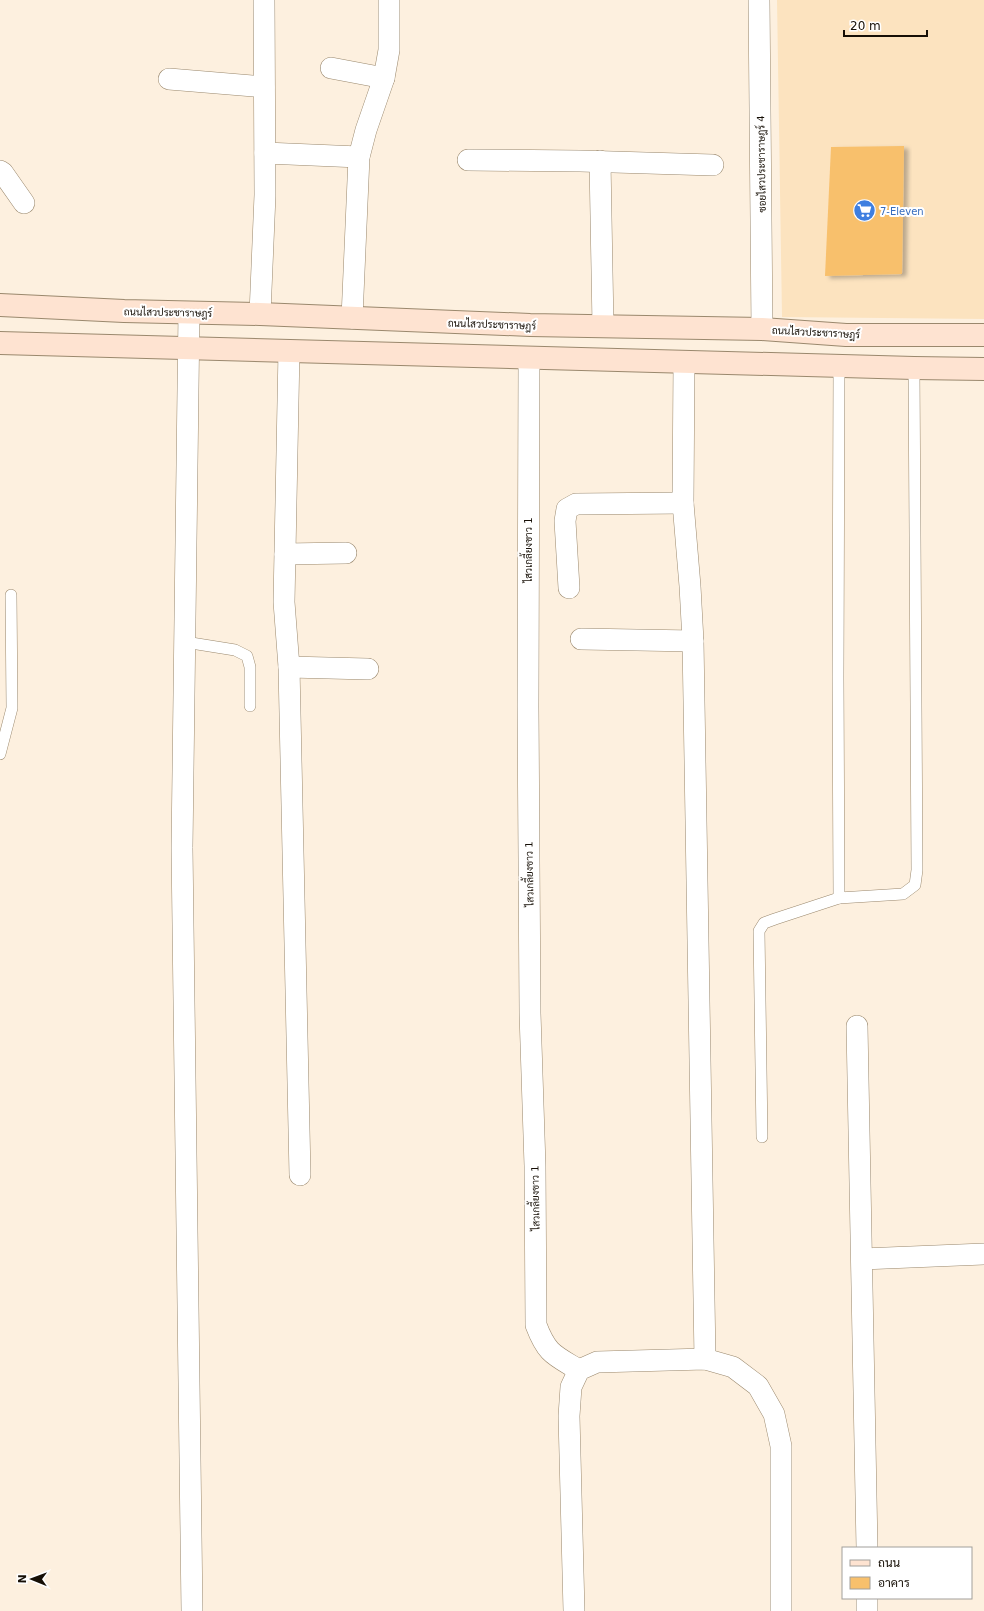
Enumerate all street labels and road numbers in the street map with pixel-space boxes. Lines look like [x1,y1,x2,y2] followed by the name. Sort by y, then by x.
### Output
[753,115,770,213] street label: ซอยไสวประชาราษฎร์ 4
[124,304,212,321] street label: ถนนไสวประชาราษฎร์
[448,315,537,334] street label: ถนนไสวประชาราษฎร์
[771,323,861,342] street label: ถนนไสวประชาราษฎร์
[519,517,534,584] street label: ไสวเกลี้ยงขาว 1
[519,841,536,908] street label: ไสวเกลี้ยงขาว 1
[525,1165,542,1232] street label: ไสวเกลี้ยงขาว 1

